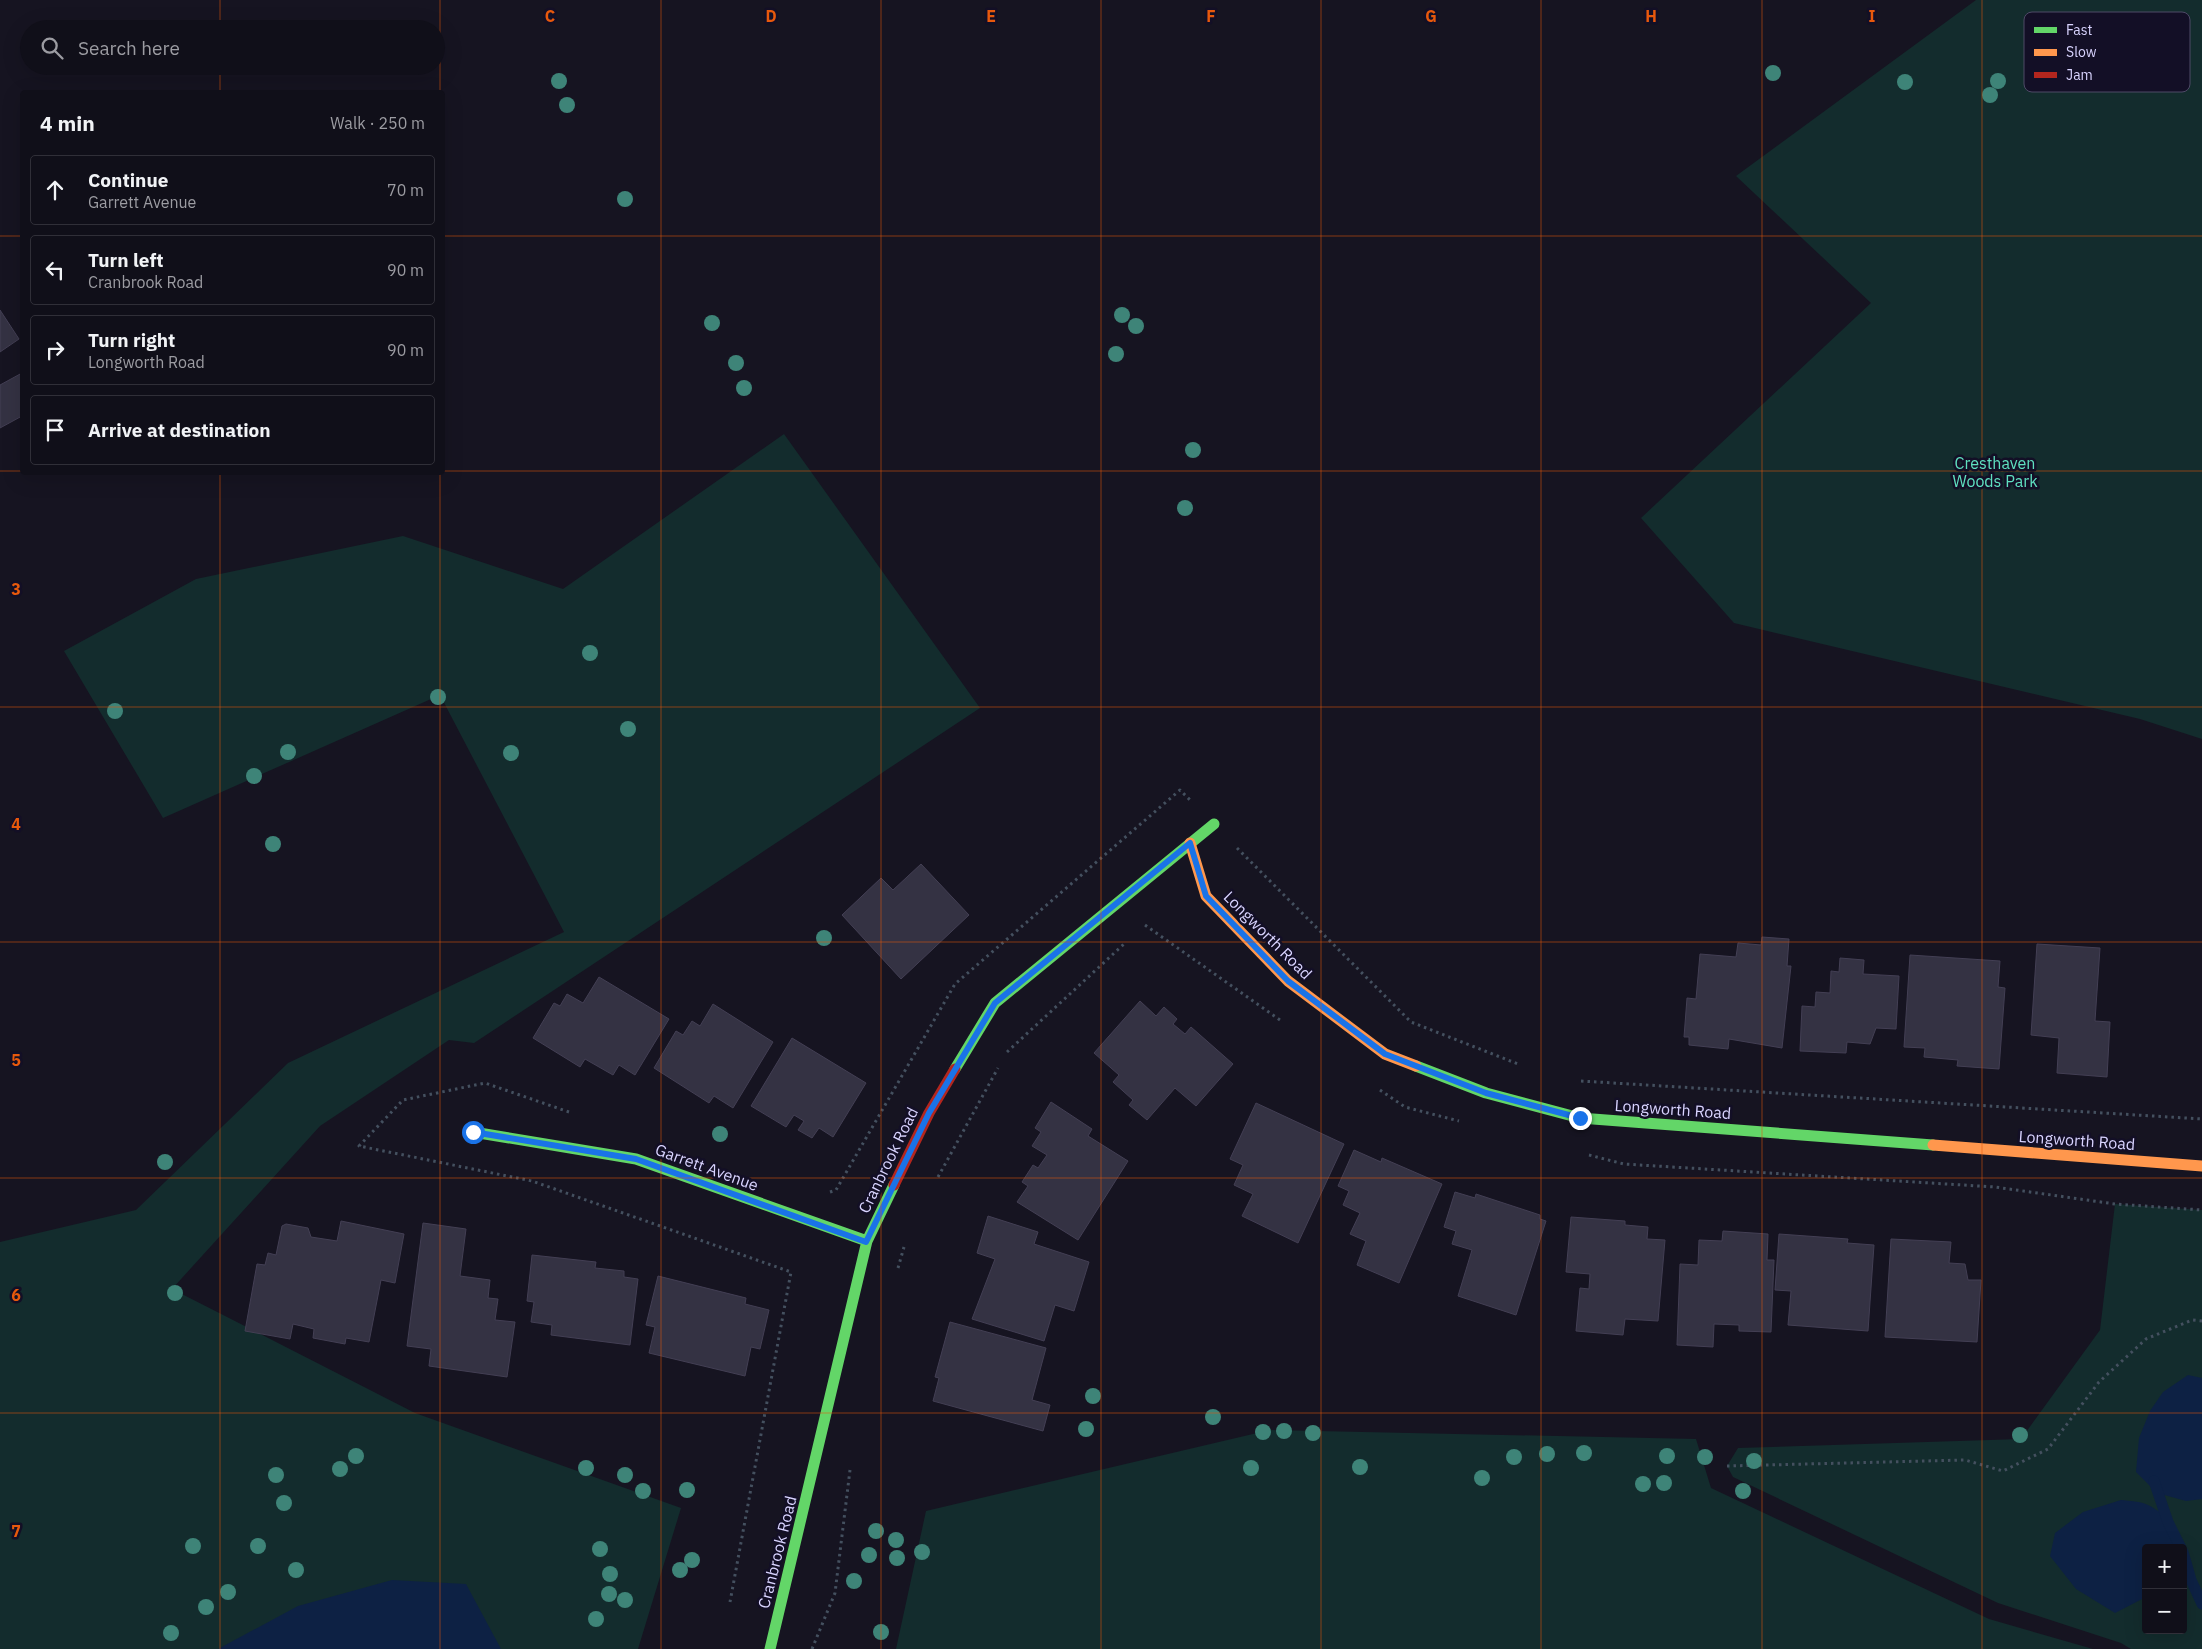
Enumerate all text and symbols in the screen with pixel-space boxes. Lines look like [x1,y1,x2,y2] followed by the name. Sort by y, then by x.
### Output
[545,6,555,26] text: C
[765,6,777,26] text: D
[986,6,996,26] text: E
[1206,6,1216,26] text: F
[1425,6,1437,26] text: G
[1645,6,1657,26] text: H
[1869,6,1876,26] text: I
[2024,12,2190,92] legend
[20,20,445,75] search box
[2066,21,2092,39] text: Fast
[38,34,66,62] icon: search
[78,36,180,60] text: Search here
[2066,43,2097,61] text: Slow
[2066,66,2093,84] text: Jam
[40,109,95,137] text: 4 min
[330,113,425,133] text: Walk · 250 m
[88,168,168,192] text: Continue
[41,176,69,204] icon: ahead
[387,180,424,200] text: 70 m
[88,192,196,212] text: Garrett Avenue
[88,248,164,272] text: Turn left
[41,256,69,284] icon: left
[387,260,424,280] text: 90 m
[88,272,203,292] text: Cranbrook Road
[88,328,175,352] text: Turn right
[41,336,69,364] icon: right
[387,340,424,360] text: 90 m
[88,352,205,372] text: Longworth Road
[41,416,69,444] icon: arrive
[88,418,271,442] text: Arrive at destination
[1952,453,2038,491] park label: Cresthaven Woods Park
[11,579,21,599] text: 3
[11,814,21,834] text: 4
[1220,887,1316,983] street label: Longworth Road
[11,1050,21,1070] text: 5
[1614,1095,1732,1123] street label: Longworth Road
[854,1104,922,1216] street label: Cranbrook Road
[1569,1107,1592,1130] route end
[462,1121,485,1144] route start
[2018,1126,2136,1154] street label: Longworth Road
[653,1139,762,1195] street label: Garrett Avenue
[11,1285,21,1305] text: 6
[753,1494,801,1610] street label: Cranbrook Road
[11,1521,21,1541] text: 7
[2142,1544,2187,1634] map controls
[2142,1544,2187,1589] button: +
[2142,1589,2187,1634] button: −

